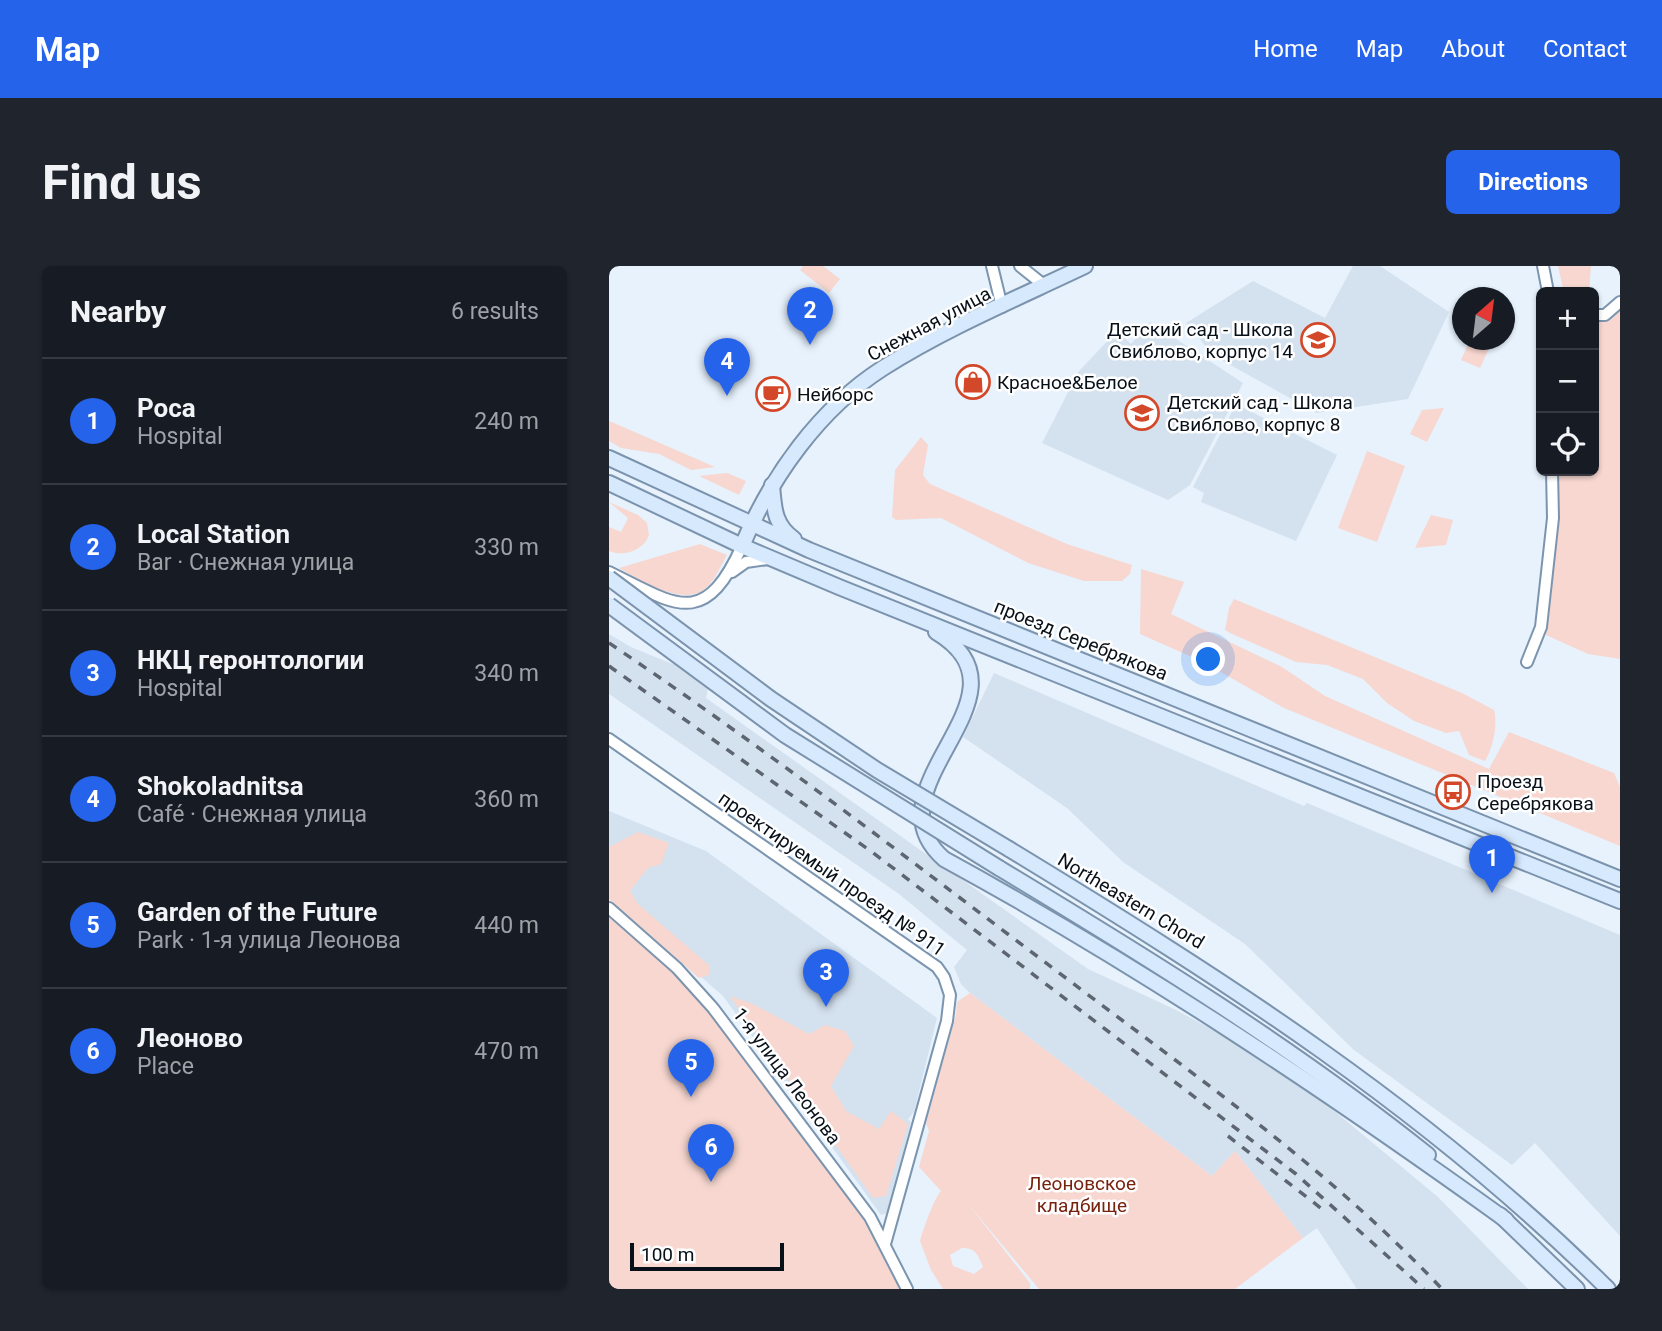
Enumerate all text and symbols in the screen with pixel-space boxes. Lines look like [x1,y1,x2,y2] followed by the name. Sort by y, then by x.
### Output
[35,30,100,69] text: Map
[1253,35,1318,63] text: Home
[1356,35,1403,63] text: Map
[1441,35,1505,63] text: About
[1543,35,1627,63] text: Contact
[1446,150,1620,214] button: Directions
[42,154,202,211] text: Find us
[863,282,995,366] street label: Снежная улица
[787,287,833,345] pin: 2
[1452,287,1515,350] north arrow
[1536,287,1599,476] map controls
[1536,287,1599,350] button: +
[70,294,166,329] text: Nearby
[451,298,539,325] text: 6 results
[1107,318,1293,363] place label: Детский сад - Школа Свиблово, корпус 14
[1299,321,1337,359] school or university icon: Детский сад - Школа Свиблово, корпус 14
[704,338,750,396] pin: 4
[1536,350,1599,413] button: −
[954,363,992,401] shop icon: Красное&Белое
[997,371,1138,394] place label: Красное&Белое
[754,375,792,413] cafe icon: Нейборс
[797,383,874,406] place label: Нейборс
[1167,391,1353,436] place label: Детский сад - Школа Свиблово, корпус 8
[137,393,196,423] text: Роса
[1123,394,1161,432] school or university icon: Детский сад - Школа Свиблово, корпус 8
[86,408,100,435] text: 1
[474,408,539,435] text: 240 m
[1536,413,1599,476] button: locate
[137,423,223,450] text: Hospital
[137,519,290,549] text: Local Station
[86,534,100,561] text: 2
[474,534,539,561] text: 330 m
[137,549,354,576] text: Bar · Снежная улица
[991,595,1171,685] street label: проезд Серебрякова
[1191,642,1225,676] your location
[137,645,364,675] text: НКЦ геронтологии
[86,660,100,687] text: 3
[474,660,539,687] text: 340 m
[137,675,223,702] text: Hospital
[1477,770,1594,815] place label: Проезд Серебрякова
[137,771,304,801] text: Shokoladnitsa
[1434,773,1472,811] bus stop icon: Проезд Серебрякова
[86,786,100,813] text: 4
[474,786,539,813] text: 360 m
[714,787,950,961] street label: проектируемый проезд № 911
[137,801,367,828] text: Café · Снежная улица
[1469,835,1515,893] pin: 1
[1054,848,1208,954] street label: Northeastern Chord
[137,897,377,927] text: Garden of the Future
[86,912,100,939] text: 5
[474,912,539,939] text: 440 m
[137,927,401,954] text: Park · 1-я улица Леонова
[803,949,849,1007] pin: 3
[728,1003,846,1149] street label: 1-я улица Леонова
[137,1023,243,1053] text: Леоново
[86,1038,100,1065] text: 6
[474,1038,539,1065] text: 470 m
[668,1039,714,1097] pin: 5
[137,1053,194,1080] text: Place
[688,1124,734,1182] pin: 6
[1028,1172,1136,1217] park label: Леоновское кладбище
[630,1240,784,1272] scale bar
[641,1243,694,1266] text: 100 m

